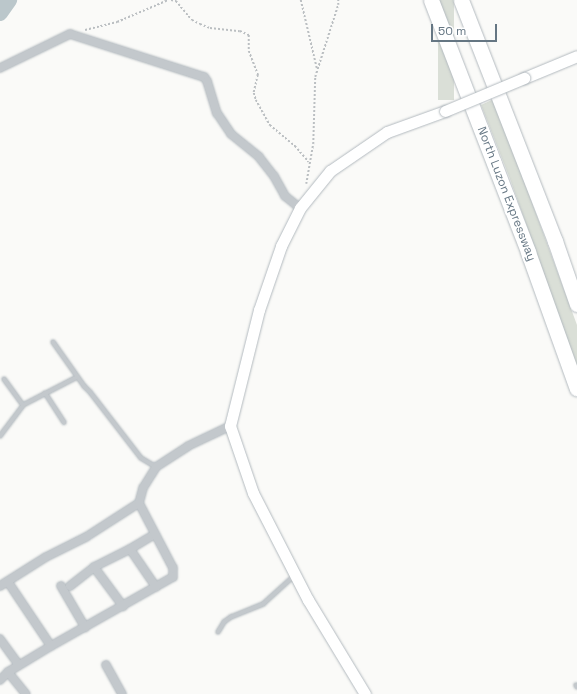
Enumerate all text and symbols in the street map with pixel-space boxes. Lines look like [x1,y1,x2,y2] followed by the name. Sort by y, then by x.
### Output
[433,16,499,42] scale bar
[438,23,466,39] text: 50 m
[474,125,538,263] street label: North Luzon Expressway

